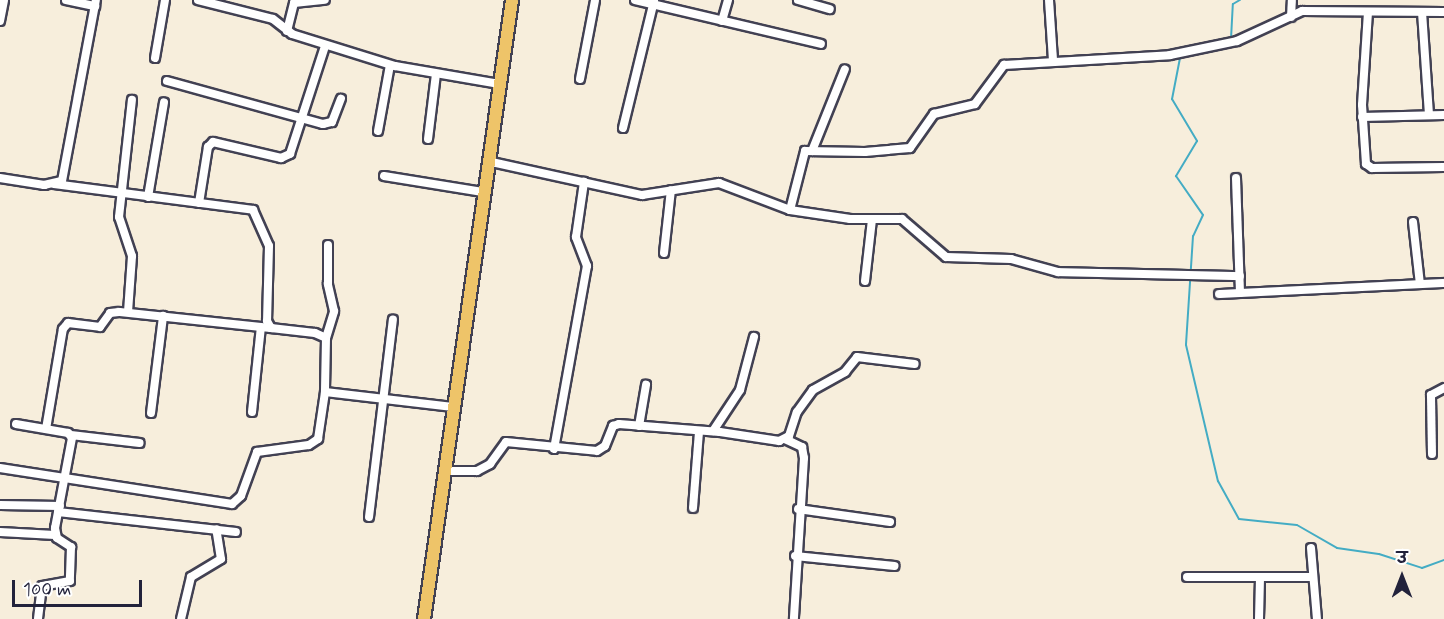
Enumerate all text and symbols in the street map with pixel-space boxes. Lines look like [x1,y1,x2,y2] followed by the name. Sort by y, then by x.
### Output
[1372,547,1432,607] north arrow
[1397,548,1407,569] text: उ
[15,568,146,606] scale bar
[23,578,71,602] text: 100 m

